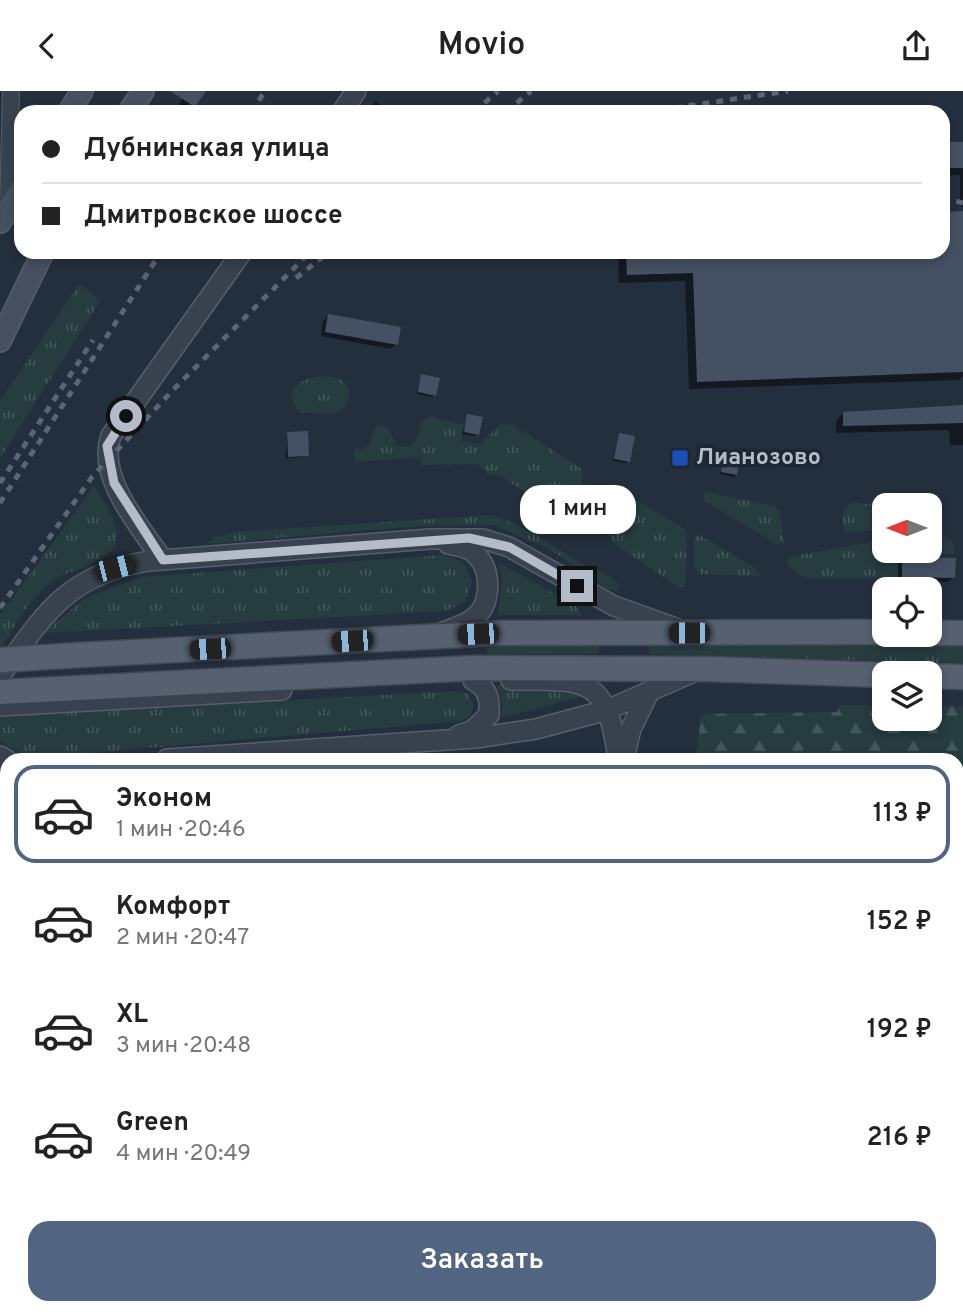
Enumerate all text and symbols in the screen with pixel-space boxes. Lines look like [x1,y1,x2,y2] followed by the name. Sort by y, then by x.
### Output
[438,26,525,66] text: Movio
[28,27,66,65] icon: back
[897,27,935,65] icon: share
[84,133,329,166] text: Дубнинская улица
[84,200,343,233] text: Дмитровское шоссе
[110,400,142,432] route start
[696,444,821,473] place label: Лианозово
[670,448,690,468] marker: Лианозово
[519,484,635,533] callout: 1 мин
[872,493,942,563] north arrow
[872,493,942,731] map controls
[549,495,607,524] text: 1 мин
[93,553,138,583] car
[561,570,593,602] route end
[872,577,942,647] button: locate
[457,623,500,645] car
[669,623,711,644] car
[331,629,374,653] car
[189,637,232,661] car
[872,661,942,731] button: layers
[32,783,95,846] icon: car
[116,783,212,816] text: Эконом
[873,798,932,831] text: 113 ₽
[116,816,246,845] text: 1 мин · 20:46
[32,891,95,954] icon: car
[116,891,230,924] text: Комфорт
[867,906,932,939] text: 152 ₽
[116,924,249,953] text: 2 мин · 20:47
[32,999,95,1062] icon: car
[116,999,148,1032] text: XL
[867,1014,932,1047] text: 192 ₽
[116,1032,251,1061] text: 3 мин · 20:48
[32,1107,95,1170] icon: car
[116,1107,189,1140] text: Green
[867,1122,932,1155] text: 216 ₽
[116,1140,251,1169] text: 4 мин · 20:49
[28,1221,936,1301] button: Заказать

